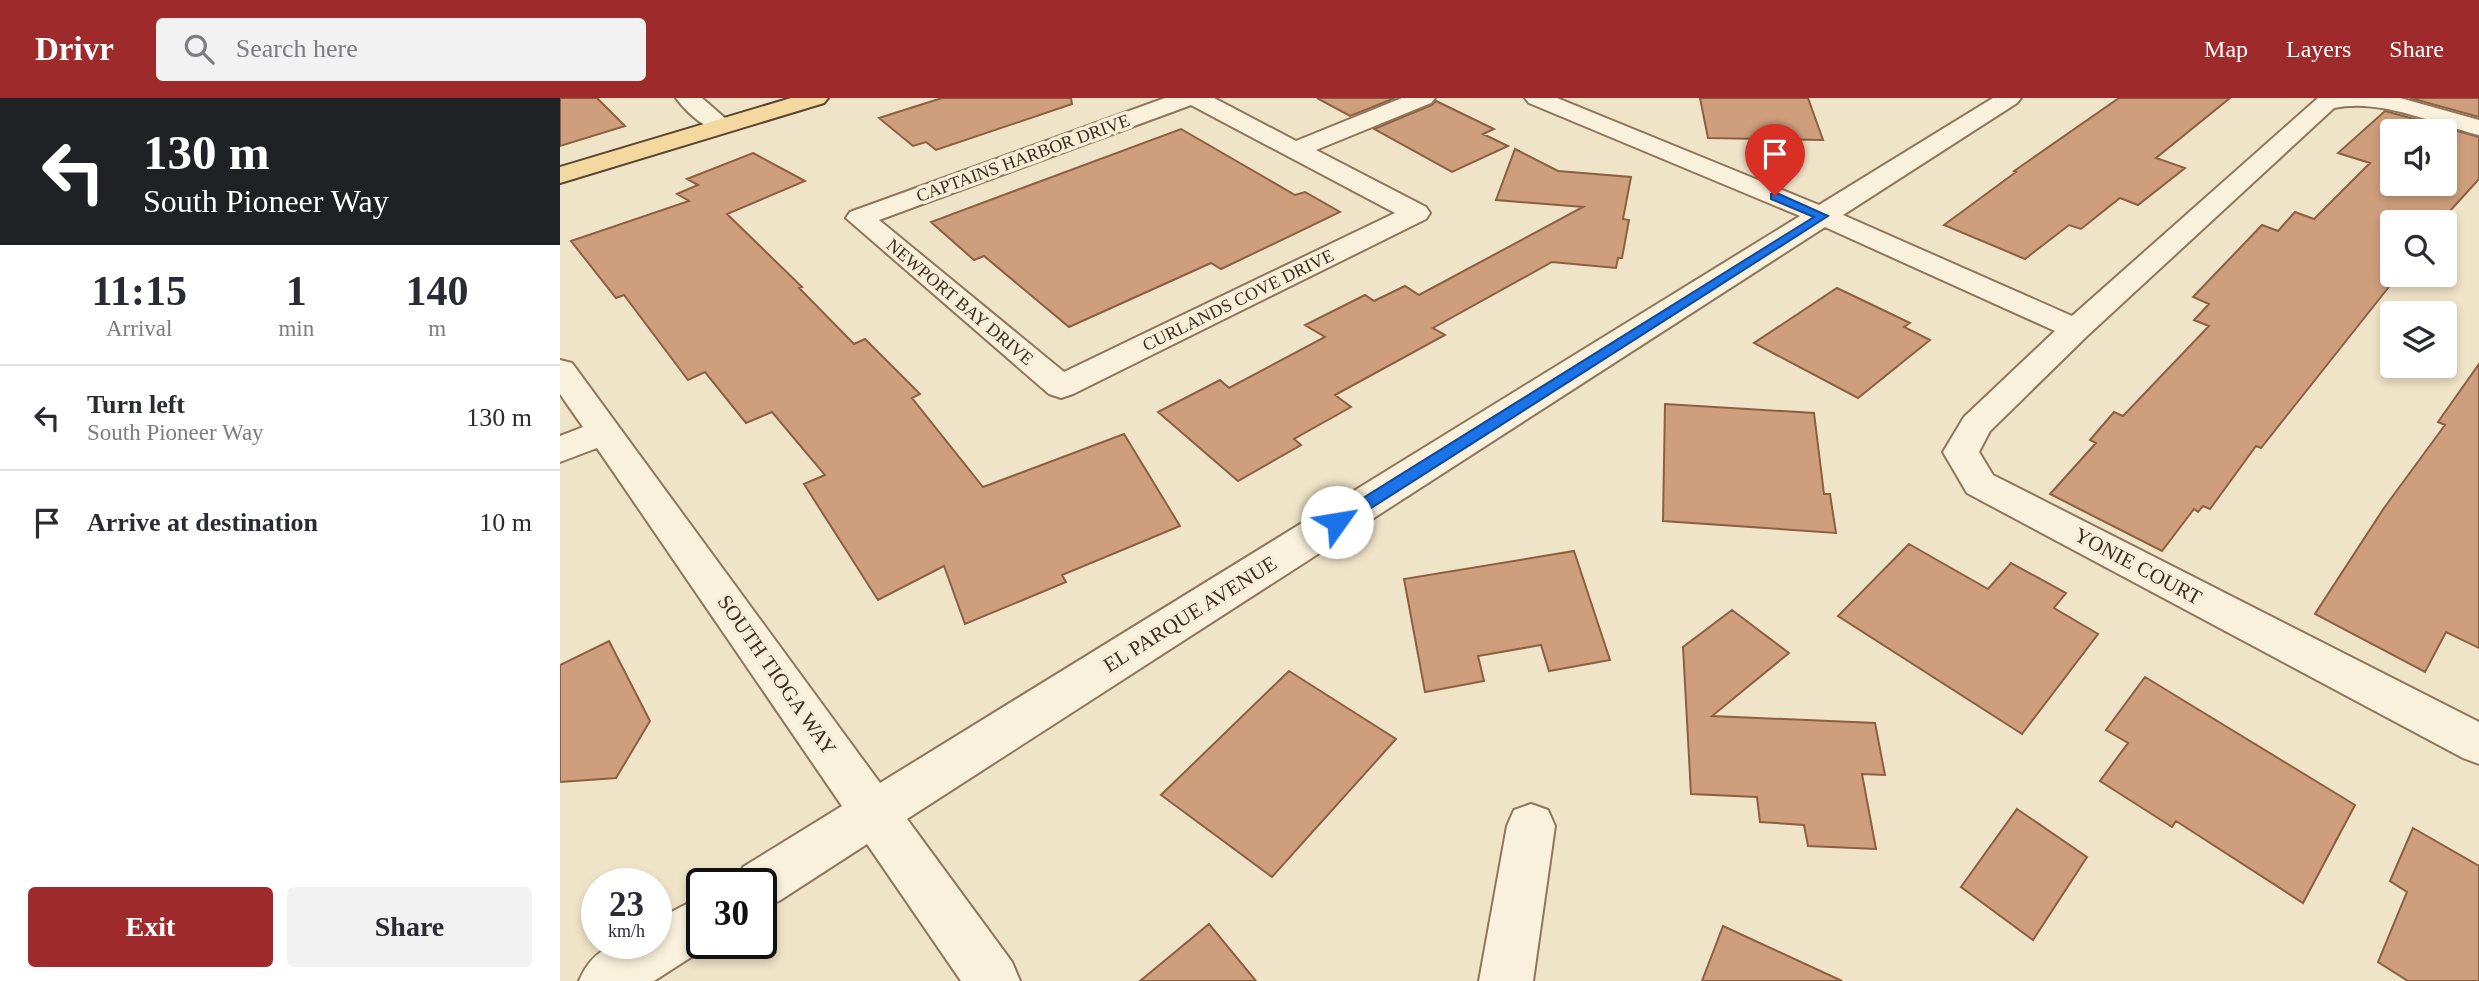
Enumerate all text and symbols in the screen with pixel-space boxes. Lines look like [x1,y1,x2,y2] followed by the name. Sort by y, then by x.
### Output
[156,18,646,81] search box
[180,30,218,68] icon: search
[35,31,114,67] text: Drivr
[236,34,358,63] text: Search here
[2204,36,2248,62] text: Map
[2286,36,2351,62] text: Layers
[2389,36,2444,62] text: Share
[914,110,1132,206] street label: CAPTAINS HARBOR DRIVE
[2380,119,2457,378] map controls
[2380,119,2457,196] button: sound
[1745,124,1805,196] pin
[143,125,270,180] text: 130 m
[28,126,119,217] icon: left
[1756,135,1794,173] icon: arrive
[143,183,389,219] text: South Pioneer Way
[2380,210,2457,287] button: search
[883,235,1037,369] street label: NEWPORT BAY DRIVE
[1139,245,1337,355] street label: CURLANDS COVE DRIVE
[91,268,187,314] text: 11:15
[286,268,307,314] text: 1
[406,268,469,314] text: 140
[2380,301,2457,378] button: layers
[106,316,172,341] text: Arrival
[278,316,314,341] text: min
[428,316,446,341] text: m
[87,390,185,419] text: Turn left
[28,399,66,437] icon: left
[466,403,532,432] text: 130 m
[87,420,264,445] text: South Pioneer Way
[1300,485,1374,559] position arrow
[28,504,66,542] icon: arrive
[87,508,318,537] text: Arrive at destination
[479,508,532,537] text: 10 m
[2070,522,2206,610] street label: YONIE COURT
[1099,551,1281,677] street label: EL PARQUE AVENUE
[713,590,841,760] street label: SOUTH TIOGA WAY
[686,868,777,959] speed limit sign: 30
[609,885,644,924] text: 23
[28,887,273,967] button: Exit
[287,887,532,967] button: Share
[608,921,645,941] text: km/h

